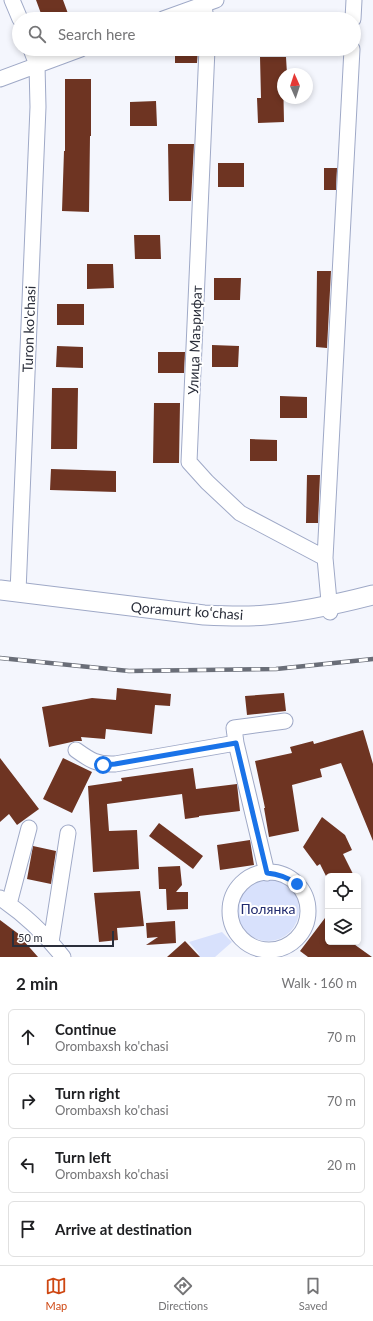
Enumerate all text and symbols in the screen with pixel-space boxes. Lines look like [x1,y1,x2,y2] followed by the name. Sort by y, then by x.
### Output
[12,12,361,56] search box
[26,23,48,45] icon: search
[58,25,135,43] text: Search here
[277,68,313,104] north arrow
[18,285,39,373] street label: Turon ko'chasi
[184,285,205,395] street label: Улица Маърифат
[130,598,244,623] street label: Qoramurt koʻchasi
[94,756,112,774] route start
[325,873,361,945] map controls
[325,873,361,909] button: locate
[288,875,306,893] route end
[241,900,296,917] park label: Полянка
[325,909,361,945] button: layers
[12,929,114,948] scale bar
[18,931,43,944] text: 50 m
[16,973,58,994] text: 2 min
[281,975,357,991] text: Walk · 160 m
[55,1020,116,1038] text: Continue
[17,1026,39,1048] icon: ahead
[327,1029,356,1045] text: 70 m
[55,1038,169,1054] text: Orombaxsh ko'chasi
[55,1084,120,1102] text: Turn right
[17,1090,39,1112] icon: right
[327,1093,356,1109] text: 70 m
[55,1102,169,1118] text: Orombaxsh ko'chasi
[55,1148,111,1166] text: Turn left
[17,1154,39,1176] icon: left
[327,1157,356,1173] text: 20 m
[55,1166,169,1182] text: Orombaxsh ko'chasi
[17,1218,39,1240] icon: arrive
[55,1220,192,1238] text: Arrive at destination
[45,1275,67,1312] tab: Map
[158,1275,208,1312] tab: Directions
[299,1275,328,1312] tab: Saved

